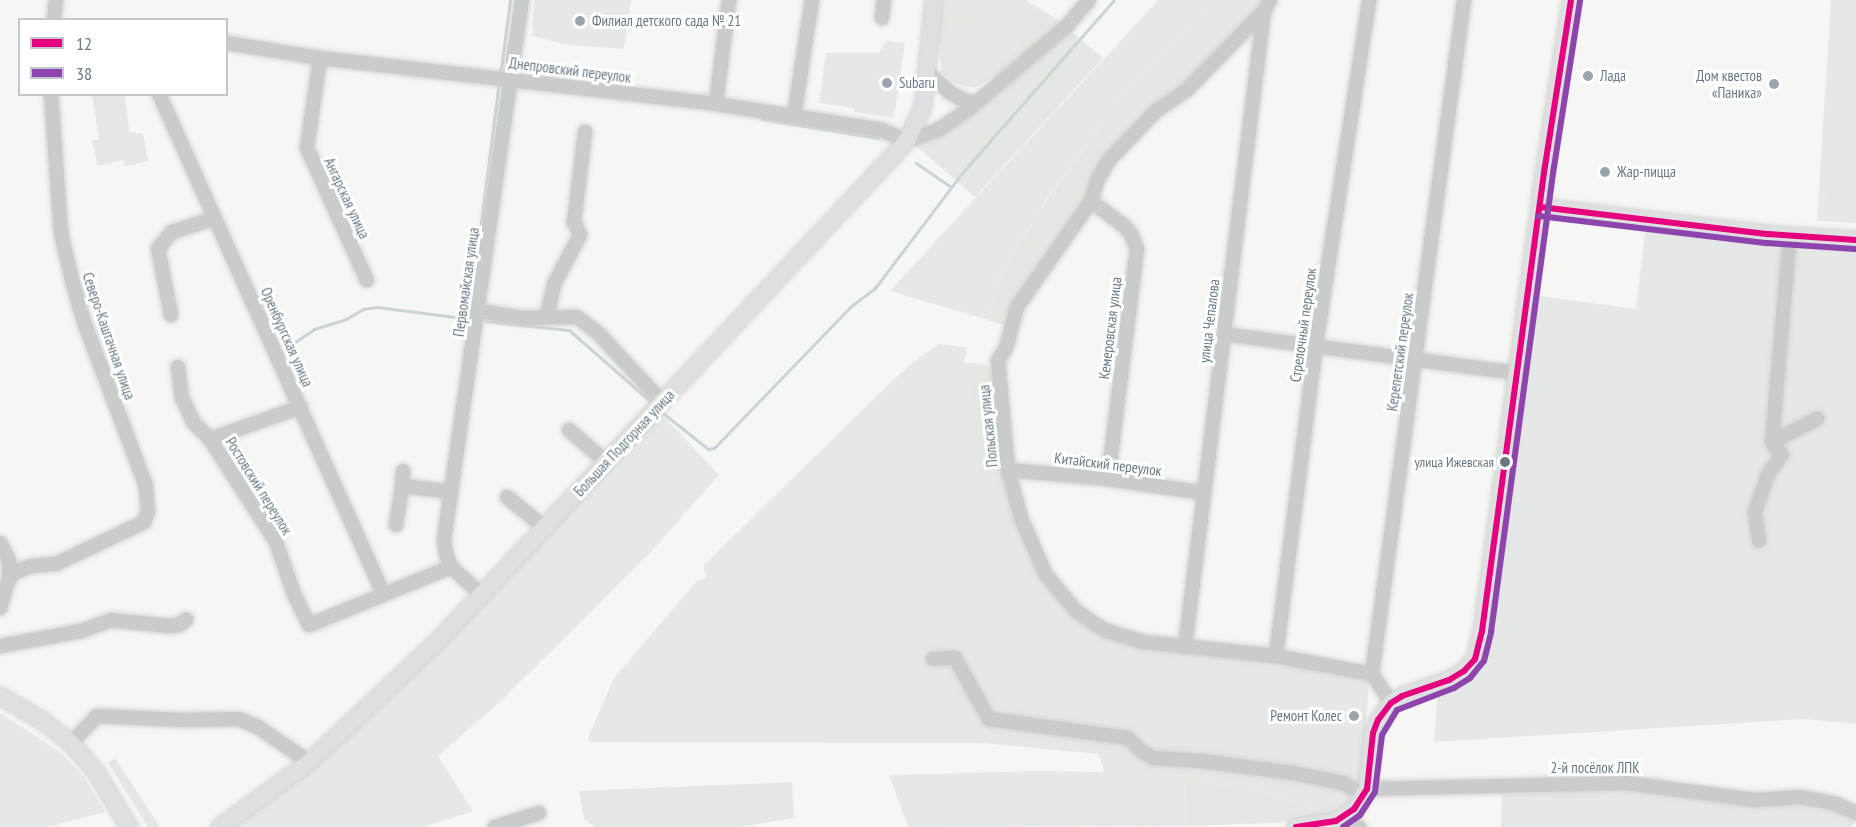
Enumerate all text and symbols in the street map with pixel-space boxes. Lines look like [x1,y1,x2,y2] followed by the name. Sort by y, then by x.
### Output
[592,12,741,30] place label: Филиал детского сада № 21
[573,14,587,28] marker: Филиал детского сада № 21
[18,18,228,96] legend
[76,32,92,55] text: 12
[508,54,632,86] street label: Днепровский переулок
[76,62,92,85] text: 38
[1696,66,1762,101] place label: Дом квестов «Паника»
[1600,67,1626,85] place label: Лада
[1581,69,1595,83] marker: Лада
[899,74,935,92] place label: Subaru
[880,76,894,90] marker: Subaru
[1767,77,1781,91] marker: Дом квестов «Паника»
[320,155,374,241] street label: Ангарская улица
[1617,163,1676,181] place label: Жар-пицца
[1598,165,1612,179] marker: Жар-пицца
[449,226,483,338] street label: Первомайская улица
[1286,267,1320,383] street label: Стрелочный переулок
[79,270,139,402] street label: Северо-Каштачная улица
[1095,276,1125,380] street label: Кемеровская улица
[1195,278,1223,364] street label: улица Чепалова
[257,284,317,390] street label: Оренбургская улица
[1383,292,1417,412] street label: Керепетский переулок
[975,384,1001,468] street label: Польская улица
[570,386,678,500] street label: Большая Подгорная улица
[222,434,296,538] street label: Ростовский переулок
[1053,448,1163,480] street label: Китайский переулок
[1414,454,1494,470] place label: улица Ижевская
[1499,456,1511,468] marker: улица Ижевская
[1270,707,1342,725] place label: Ремонт Колес
[1347,709,1361,723] marker: Ремонт Колес
[1550,759,1640,777] street label: 2-й посёлок ЛПК

